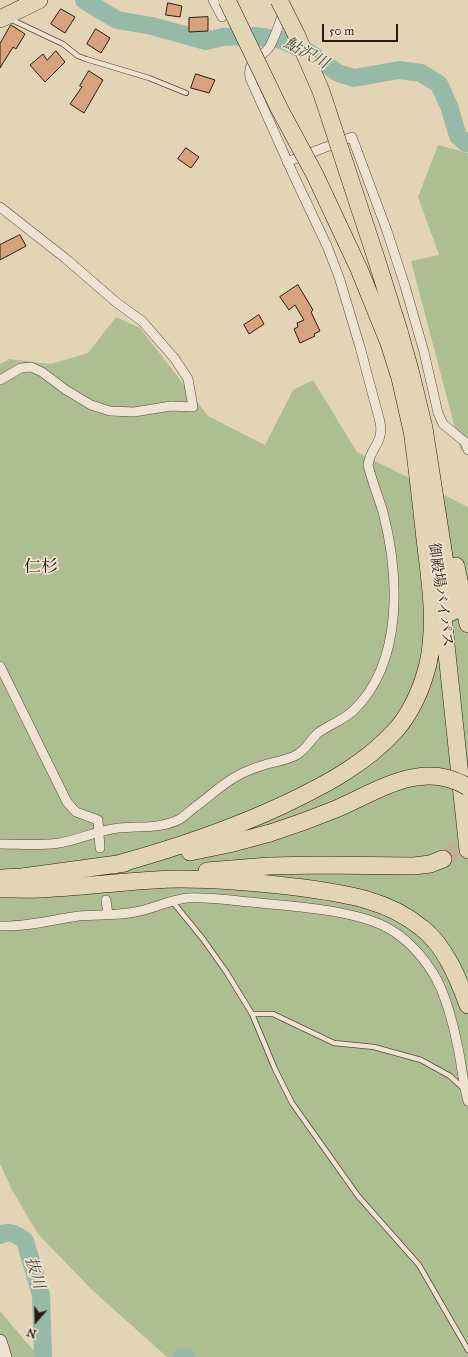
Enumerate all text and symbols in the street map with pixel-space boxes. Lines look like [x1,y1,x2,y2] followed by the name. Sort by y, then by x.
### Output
[324,16,400,42] scale bar
[329,24,354,38] text: 50 m
[280,34,332,74] water label: 鮎沢川
[424,542,456,648] street label: 御殿場バイパス
[24,558,58,578] district label: 仁杉
[20,1255,48,1291] water label: 抜川
[16,1301,56,1341] north arrow
[25,1325,38,1340] text: N

